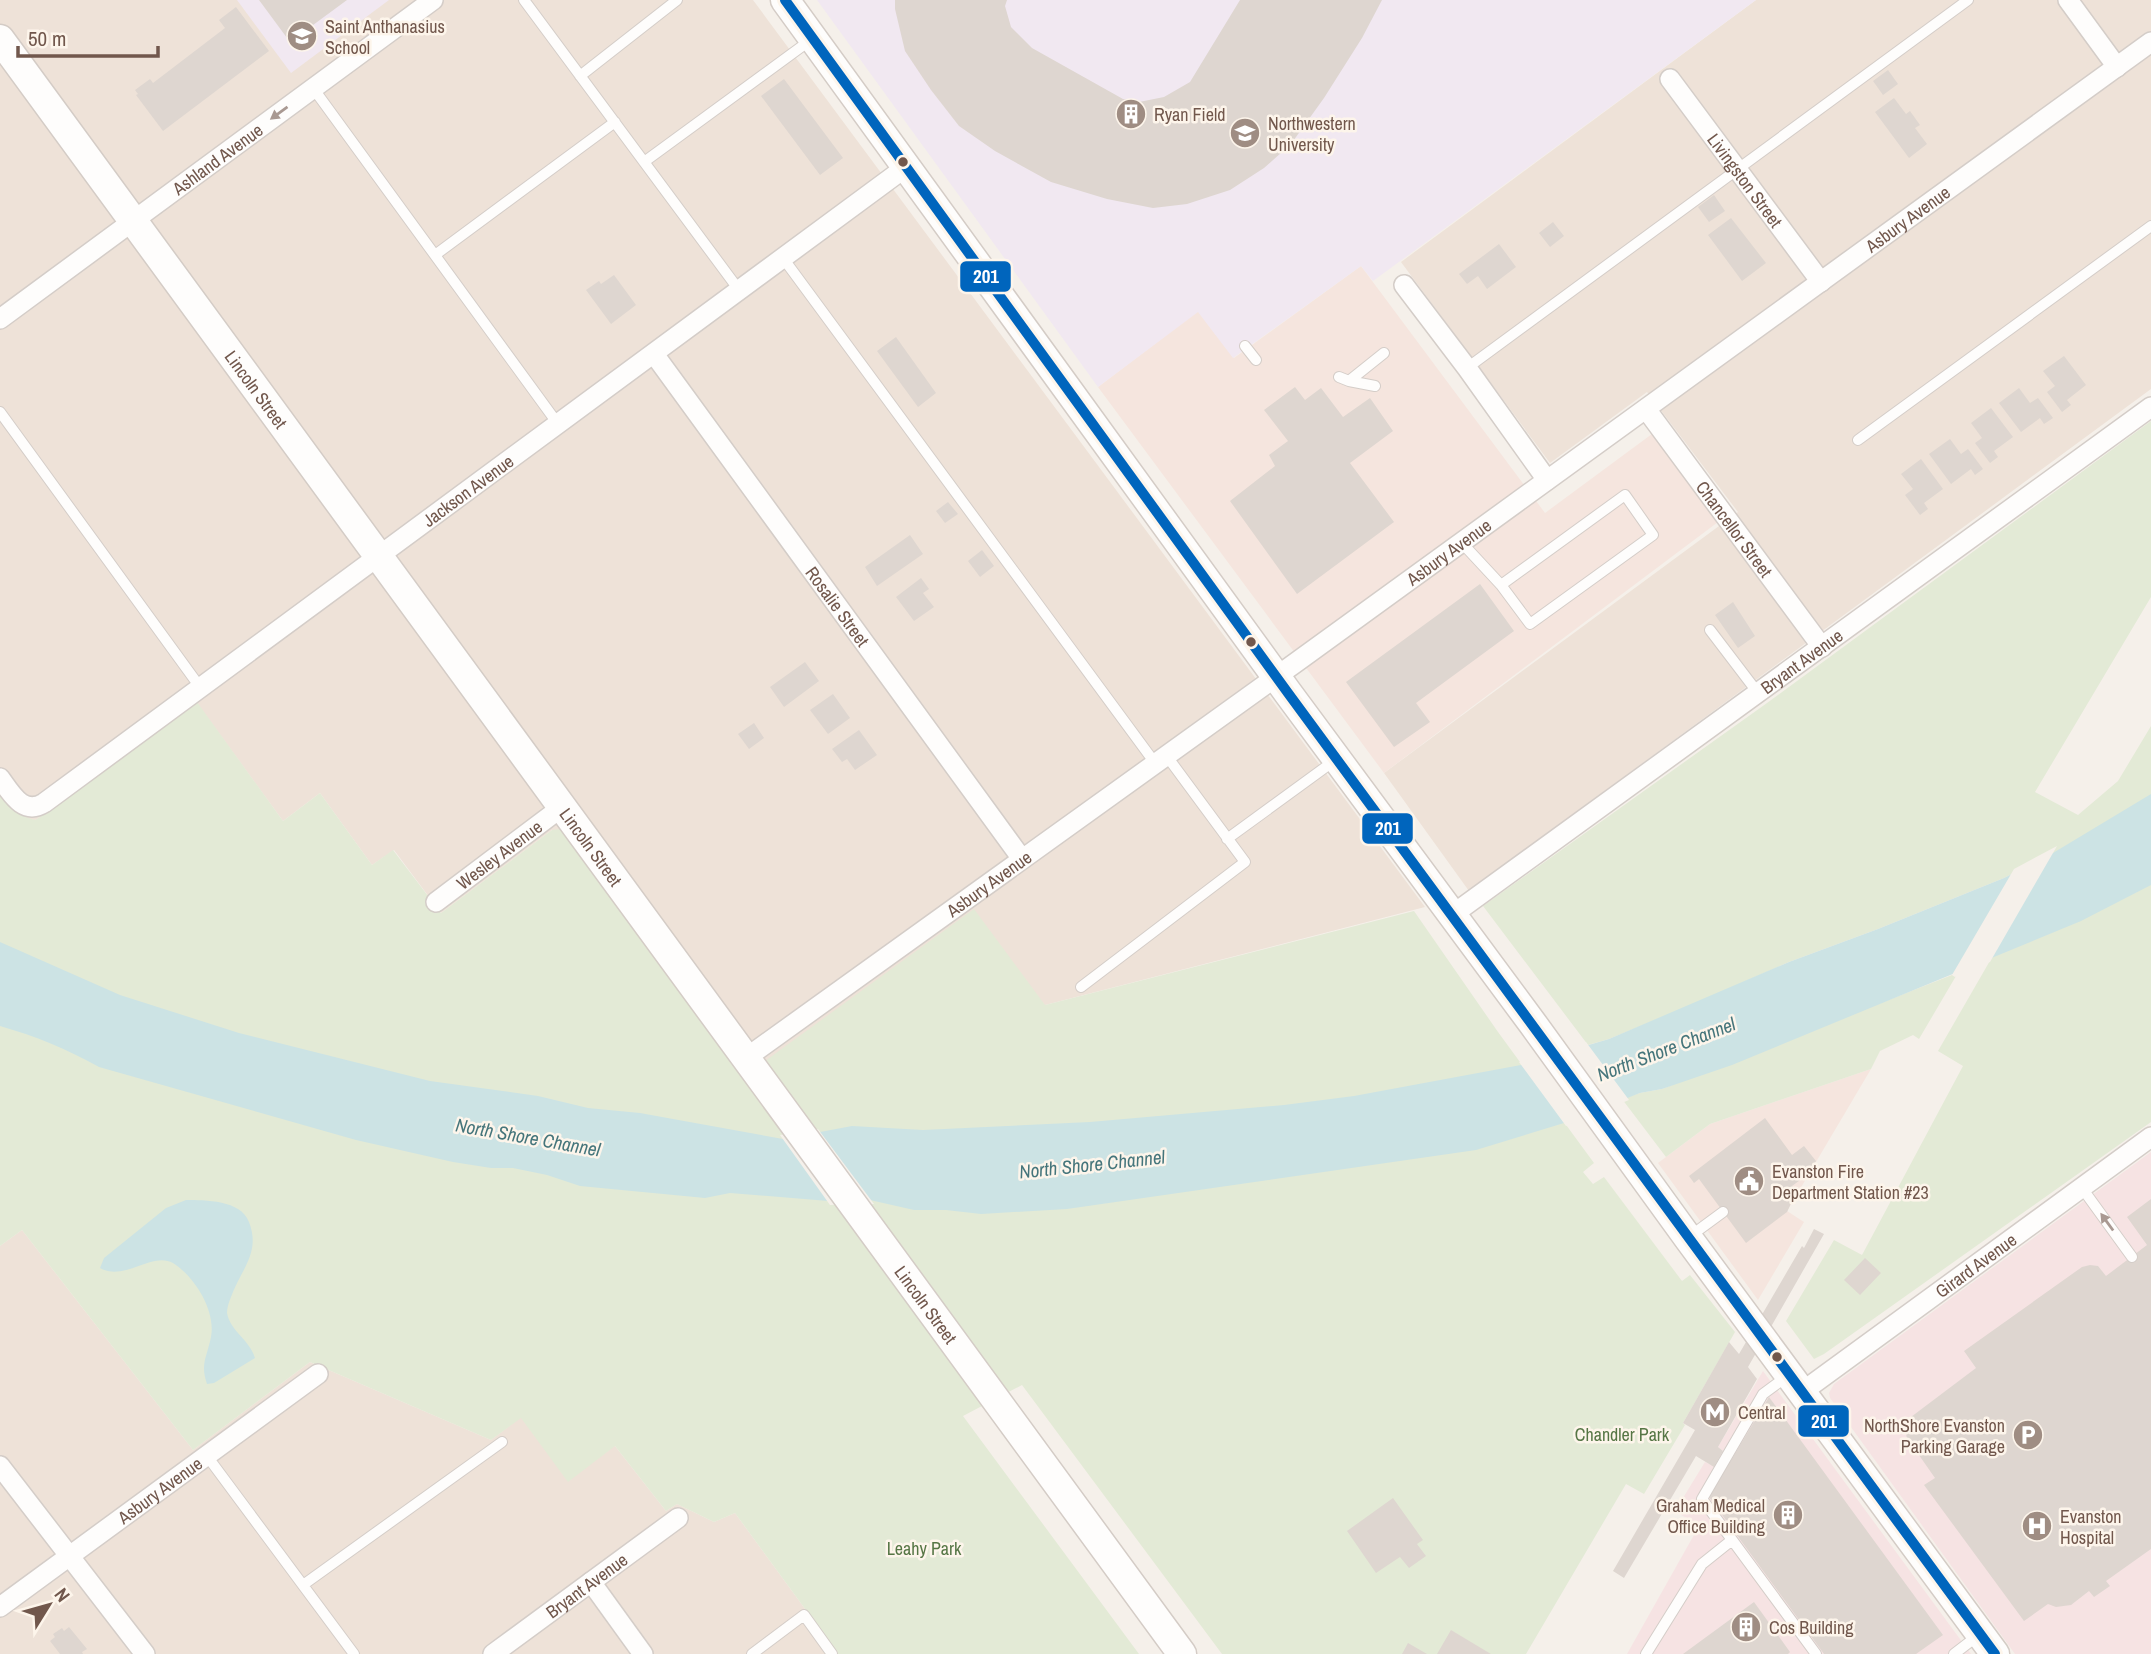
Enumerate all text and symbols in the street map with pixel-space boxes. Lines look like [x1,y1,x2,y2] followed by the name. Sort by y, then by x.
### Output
[18,14,158,58] scale bar
[325,14,445,60] place label: Saint Anthanasius School
[285,19,319,53] school or university icon: Saint Anthanasius School
[28,24,66,53] text: 50 m
[1114,97,1148,131] building icon: Ryan Field
[1154,102,1225,127] place label: Ryan Field
[270,106,288,120] one-way arrow
[1268,111,1356,157] place label: Northwestern University
[1228,116,1262,150] school or university icon: Northwestern University
[166,117,268,201] street label: Ashland Avenue
[1702,128,1789,232] street label: Livingston Street
[896,155,910,169] unlabelled marker
[1859,179,1955,259] street label: Asbury Avenue
[959,260,1012,293] line badge: 201
[973,263,999,289] text: 201
[219,345,293,433] street label: Lincoln Street
[417,448,518,532] street label: Jackson Avenue
[1691,475,1779,582] street label: Chancellor Street
[1400,512,1496,592] street label: Asbury Avenue
[800,561,875,651] street label: Rosalie Street
[1755,623,1848,699] street label: Bryant Avenue
[1244,635,1258,649] unlabelled marker
[554,803,628,891] street label: Lincoln Street
[1361,812,1414,845] line badge: 201
[451,814,547,895] street label: Wesley Avenue
[1375,815,1401,841] text: 201
[940,844,1036,923] street label: Asbury Avenue
[1593,1010,1739,1087] water label: North Shore Channel
[454,1111,603,1163] water label: North Shore Channel
[1018,1143,1167,1185] water label: North Shore Channel
[1772,1159,1929,1205] place label: Evanston Fire Department Station #23
[1732,1164,1766,1198] public building icon: Evanston Fire Department Station #23
[2100,1213,2114,1231] one-way arrow
[1930,1227,2021,1303] street label: Girard Avenue
[889,1260,963,1348] street label: Lincoln Street
[1770,1350,1784,1364] unlabelled marker
[1698,1395,1732,1429] metro station icon: Central
[1738,1400,1786,1425] place label: Central
[1797,1404,1850,1438] line badge: 201
[1811,1408,1837,1434] text: 201
[1864,1413,2005,1459] place label: NorthShore Evanston Parking Garage
[2011,1418,2045,1452] parking icon: NorthShore Evanston Parking Garage
[1575,1422,1670,1447] park label: Chandler Park
[112,1451,207,1530] street label: Asbury Avenue
[1656,1493,1766,1539] place label: Graham Medical Office Building
[1771,1498,1805,1532] building icon: Graham Medical Office Building
[2060,1504,2122,1550] place label: Evanston Hospital
[2020,1509,2054,1543] hospital icon: Evanston Hospital
[887,1536,962,1561] park label: Leahy Park
[540,1547,632,1624] street label: Bryant Avenue
[14,1570,84,1640] north arrow
[49,1582,76,1607] text: N
[1729,1610,1763,1644] building icon: Cos Building
[1769,1615,1854,1640] place label: Cos Building

